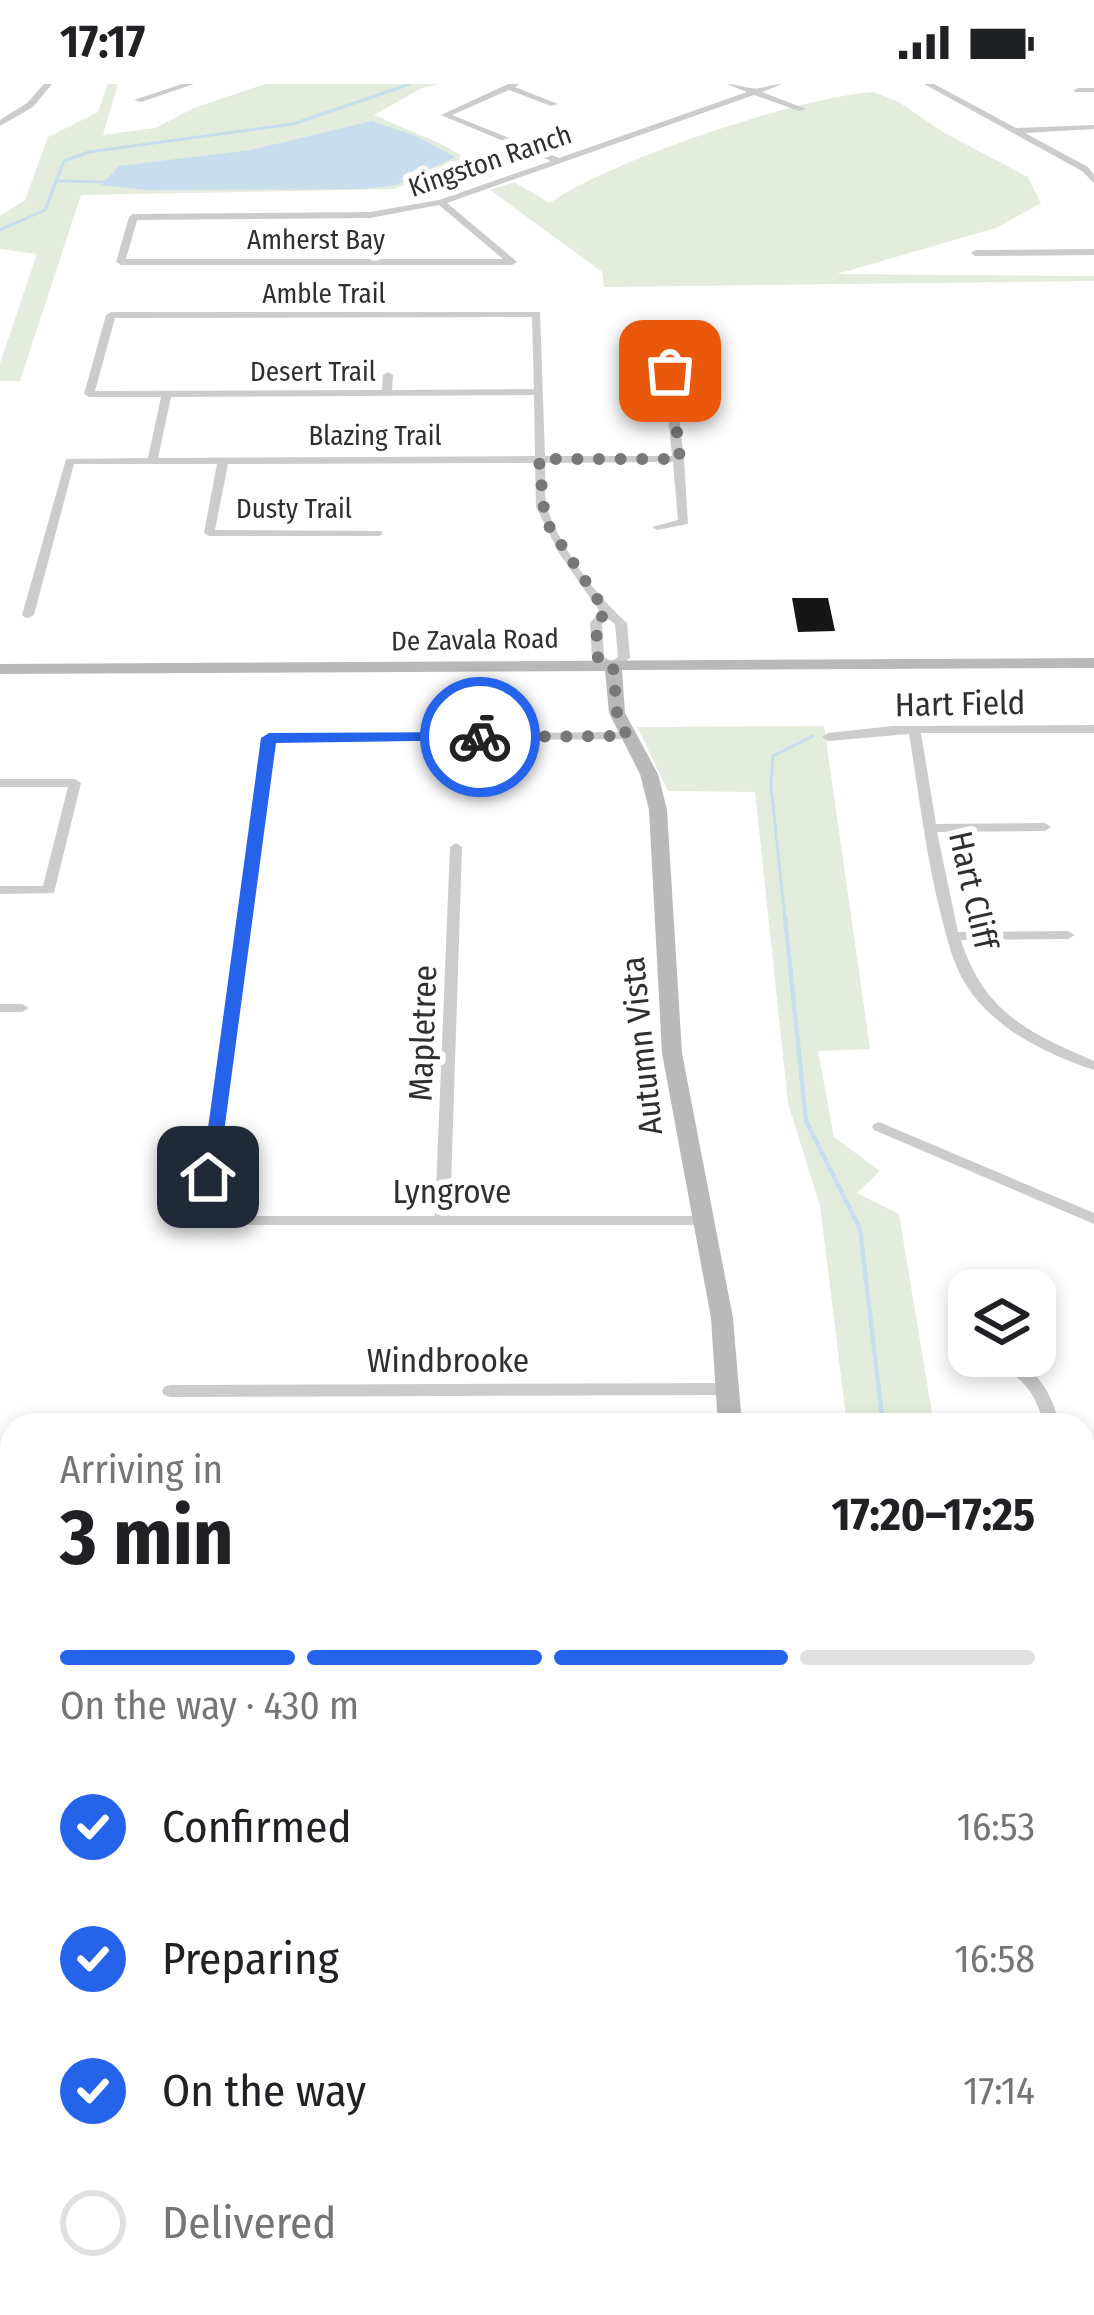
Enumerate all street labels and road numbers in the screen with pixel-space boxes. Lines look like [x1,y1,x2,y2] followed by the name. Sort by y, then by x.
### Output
[404,118,576,204] street label: Kingston Ranch
[247,224,385,256] street label: Amherst Bay
[262,278,386,310] street label: Amble Trail
[250,356,376,388] street label: Desert Trail
[308,420,442,452] street label: Blazing Trail
[236,493,352,525] street label: Dusty Trail
[391,623,559,657] street label: De Zavala Road
[894,683,1026,725] street label: Hart Field
[940,827,1006,955] street label: Hart Cliff
[613,955,671,1137] street label: Autumn Vista
[401,964,445,1102] street label: Mapletree
[393,1172,511,1212] street label: Lyngrove
[367,1341,529,1381] street label: Windbrooke

